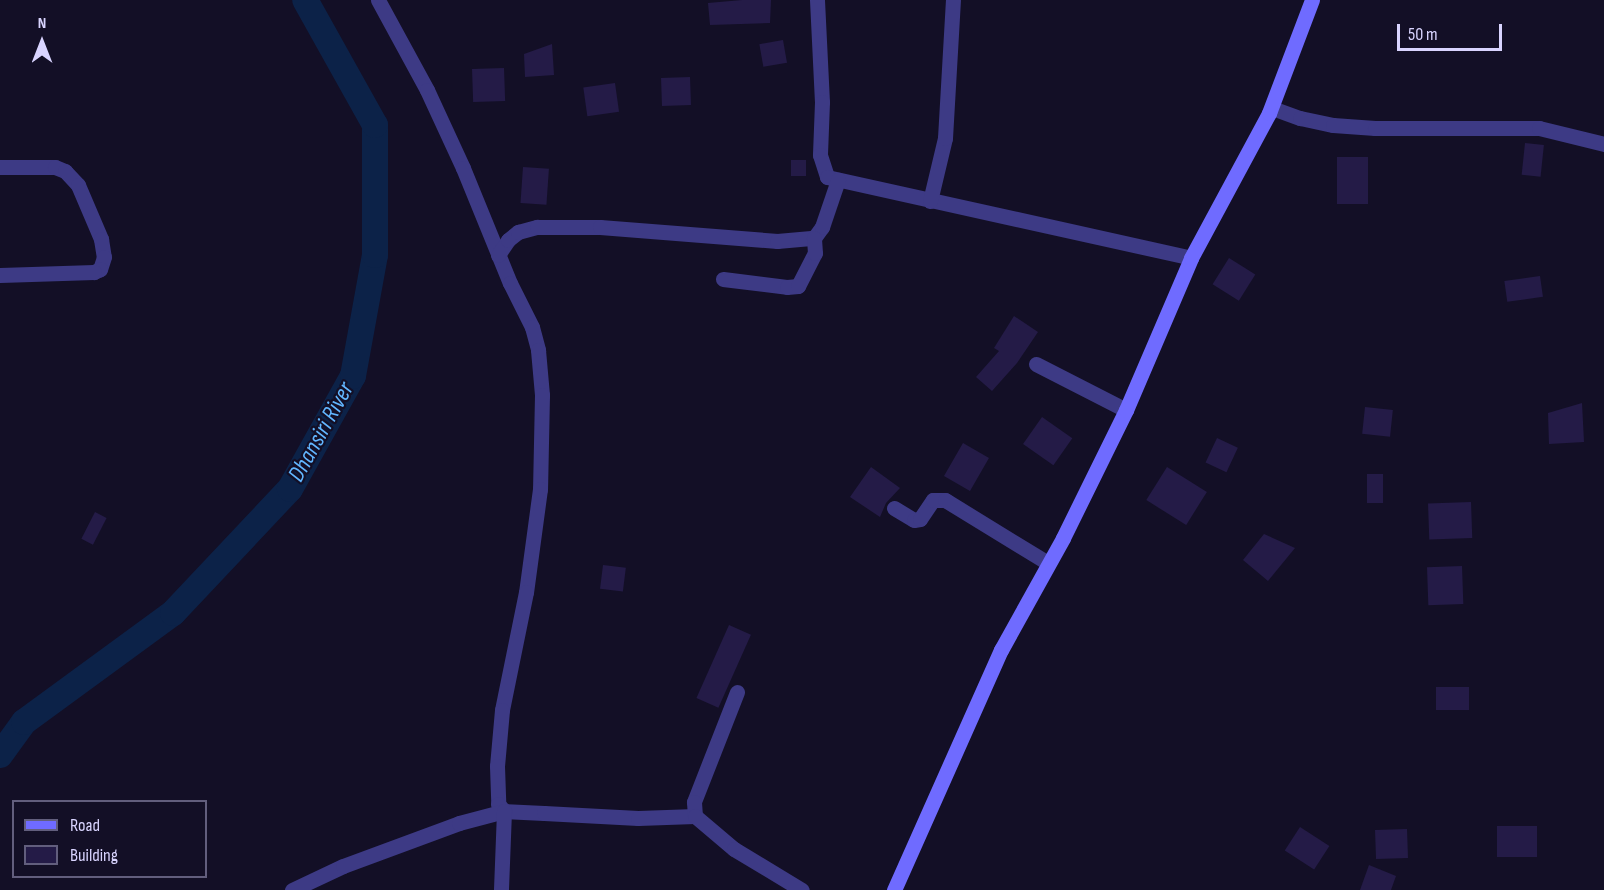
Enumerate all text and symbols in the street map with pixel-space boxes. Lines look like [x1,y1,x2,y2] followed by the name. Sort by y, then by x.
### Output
[12,12,72,72] north arrow
[1400,12,1505,50] scale bar
[38,14,46,33] text: N
[1408,24,1438,45] text: 50 m
[282,377,360,487] water label: Dhansiri River
[12,800,207,878] legend
[70,815,100,836] text: Road
[70,845,118,866] text: Building

